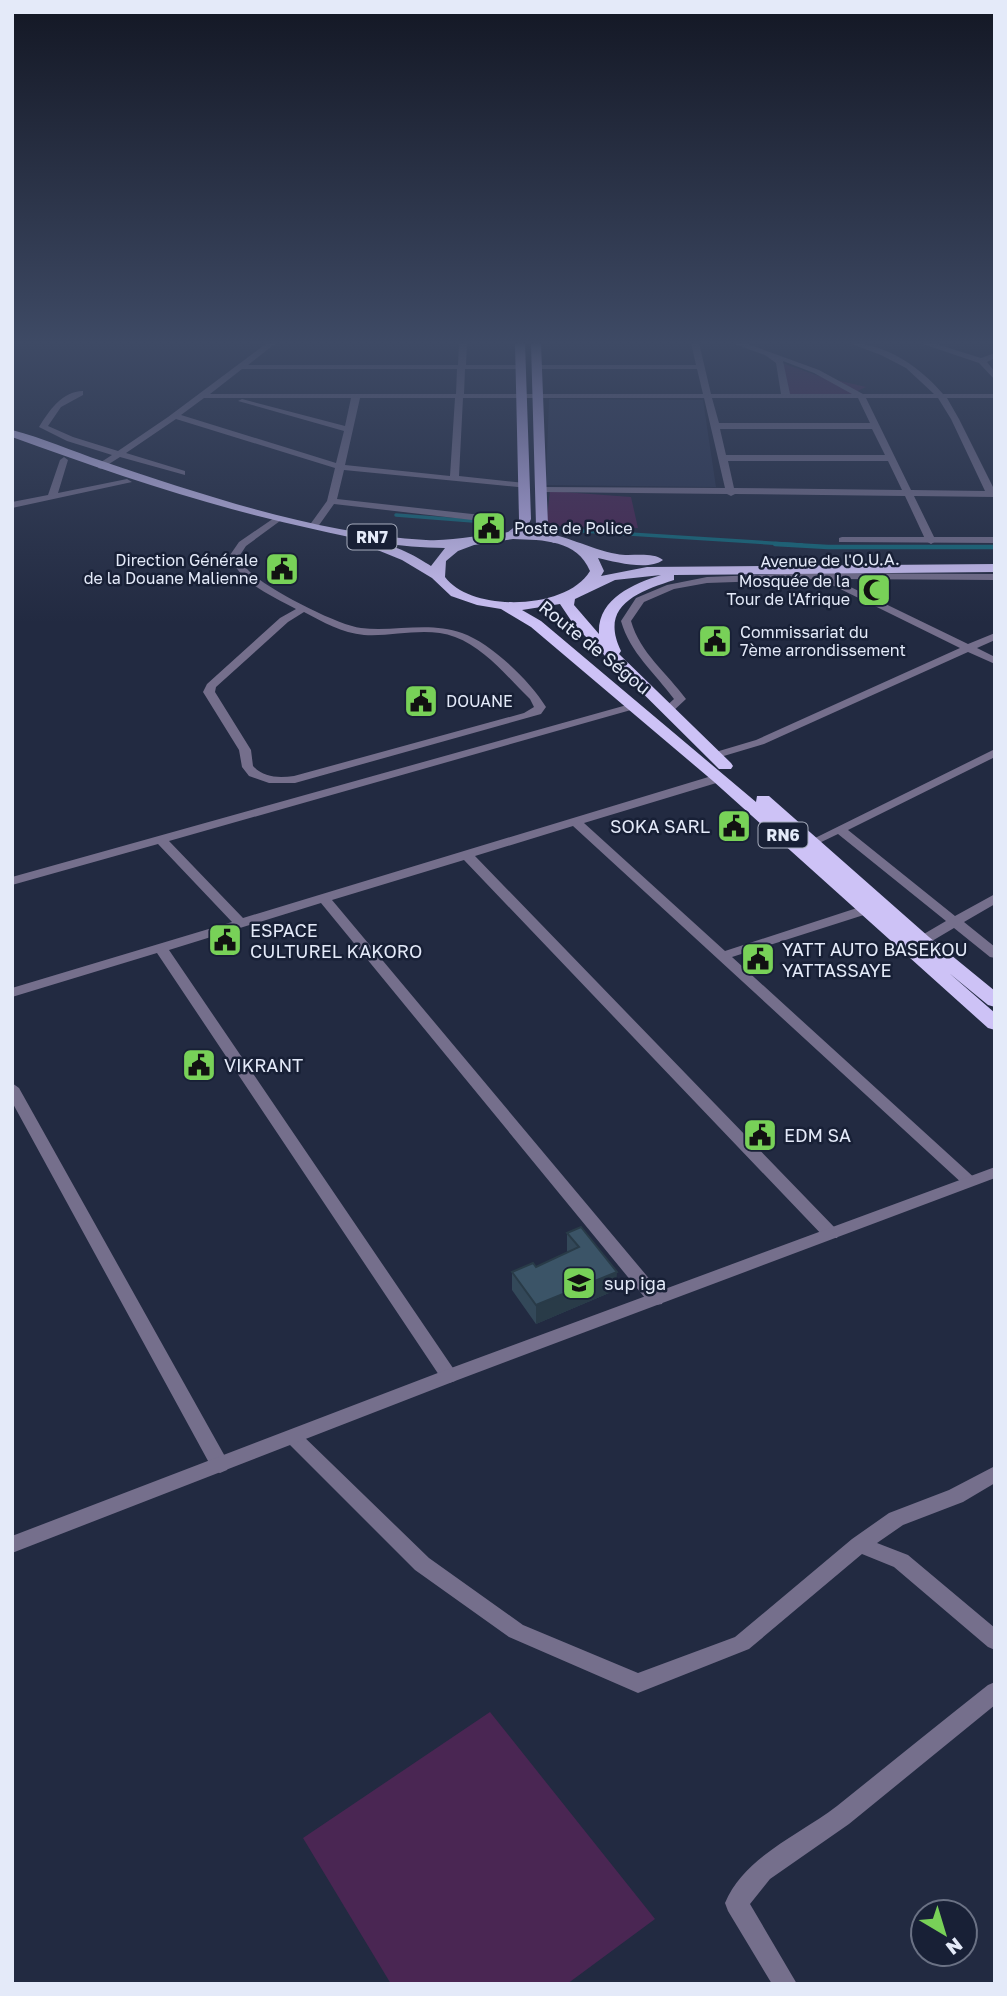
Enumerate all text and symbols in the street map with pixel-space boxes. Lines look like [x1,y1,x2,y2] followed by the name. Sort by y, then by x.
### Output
[470,509,508,547] public building icon: Poste de Police
[514,518,633,538] place label: Poste de Police
[348,524,396,550] road number: RN7
[760,549,900,571] street label: Avenue de l'O.U.A.
[84,550,258,588] place label: Direction Générale de la Douane Malienne
[263,550,301,588] public building icon: Direction Générale de la Douane Malienne
[727,571,850,609] place label: Mosquée de la Tour de l'Afrique
[855,571,893,609] mosque icon: Mosquée de la Tour de l'Afrique
[535,595,655,699] street label: Route de Ségou
[696,622,734,660] public building icon: Commissariat du 7ème arrondissement
[740,622,906,660] place label: Commissariat du 7ème arrondissement
[402,682,440,720] public building icon: DOUANE
[446,691,513,711] place label: DOUANE
[715,807,753,845] public building icon: SOKA SARL
[610,815,710,837] place label: SOKA SARL
[758,822,808,848] road number: RN6
[250,919,422,962] place label: ESPACE CULTUREL KAKORO
[206,921,244,959] public building icon: ESPACE CULTUREL KAKORO
[782,938,968,981] place label: YATT AUTO BASEKOU YATTASSAYE
[739,940,777,978] public building icon: YATT AUTO BASEKOU YATTASSAYE
[180,1046,218,1084] public building icon: VIKRANT
[224,1054,303,1076] place label: VIKRANT
[741,1116,779,1154] public building icon: EDM SA
[784,1124,851,1146] place label: EDM SA
[560,1264,598,1302] school or university icon: sup iga
[604,1272,666,1294] place label: sup iga
[909,1898,979,1968] north arrow
[942,1933,968,1960] text: N

